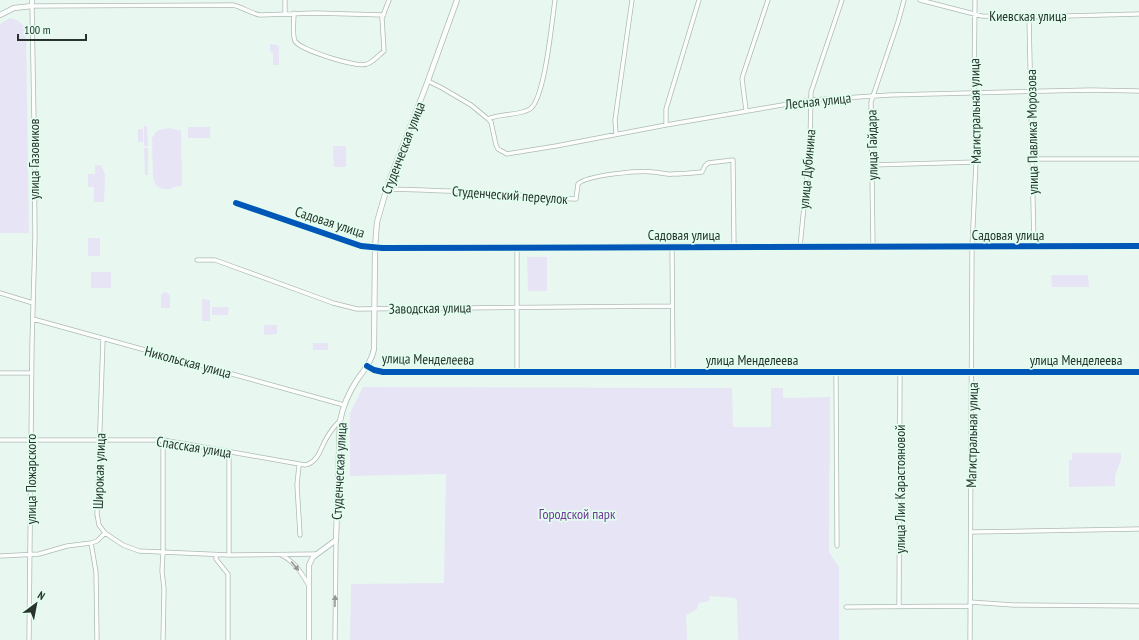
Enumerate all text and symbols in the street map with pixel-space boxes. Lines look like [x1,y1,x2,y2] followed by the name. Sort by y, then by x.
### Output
[989,7,1067,25] street label: Киевская улица
[18,16,86,42] scale bar
[24,22,51,37] text: 100 m
[965,58,985,164] street label: Магистральная улица
[1022,69,1042,195] street label: улица Павлика Морозова
[783,89,852,114] street label: Лесная улица
[377,99,429,197] street label: Студенческая улица
[862,110,882,180] street label: улица Гайдара
[25,118,43,199] street label: улица Газовиков
[795,128,819,210] street label: улица Дубинина
[452,182,569,208] street label: Студенческий переулок
[293,202,367,242] street label: Садовая улица
[648,226,720,244] street label: Садовая улица
[972,226,1044,244] street label: Садовая улица
[389,298,471,318] street label: Заводская улица
[143,342,233,382] street label: Никольская улица
[382,349,474,369] street label: улица Менделеева
[706,351,798,369] street label: улица Менделеева
[1030,351,1122,369] street label: улица Менделеева
[962,382,982,488] street label: Магистральная улица
[327,422,351,520] street label: Студенческая улица
[891,425,909,553] street label: улица Лии Карастояновой
[155,432,233,462] street label: Спасская улица
[89,433,109,509] street label: Широкая улица
[22,434,40,524] street label: улица Пожарского
[539,505,616,523] park label: Городской парк
[291,561,300,571] one-way arrow
[16,584,56,624] north arrow
[35,588,48,603] text: N
[332,594,338,607] one-way arrow

